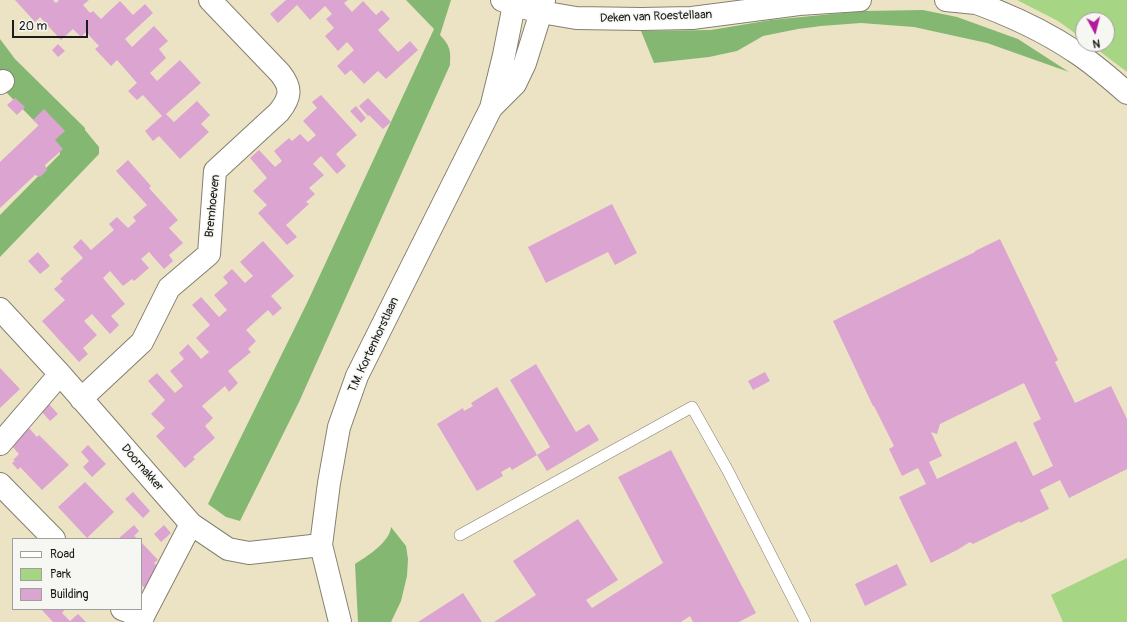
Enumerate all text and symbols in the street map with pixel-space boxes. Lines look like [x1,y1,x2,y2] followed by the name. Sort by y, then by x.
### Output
[600,8,712,26] street label: Deken van Roestellaan
[14,12,90,38] scale bar
[1075,12,1115,52] north arrow
[19,19,47,34] text: 20 m
[1092,37,1101,50] text: N
[203,174,223,238] street label: Bremhoeven
[346,295,402,395] street label: T.M. Kortenhorstlaan
[118,442,166,494] street label: Doornakker
[12,538,142,610] legend
[50,547,75,562] text: Road
[50,567,71,582] text: Park
[50,587,89,602] text: Building

